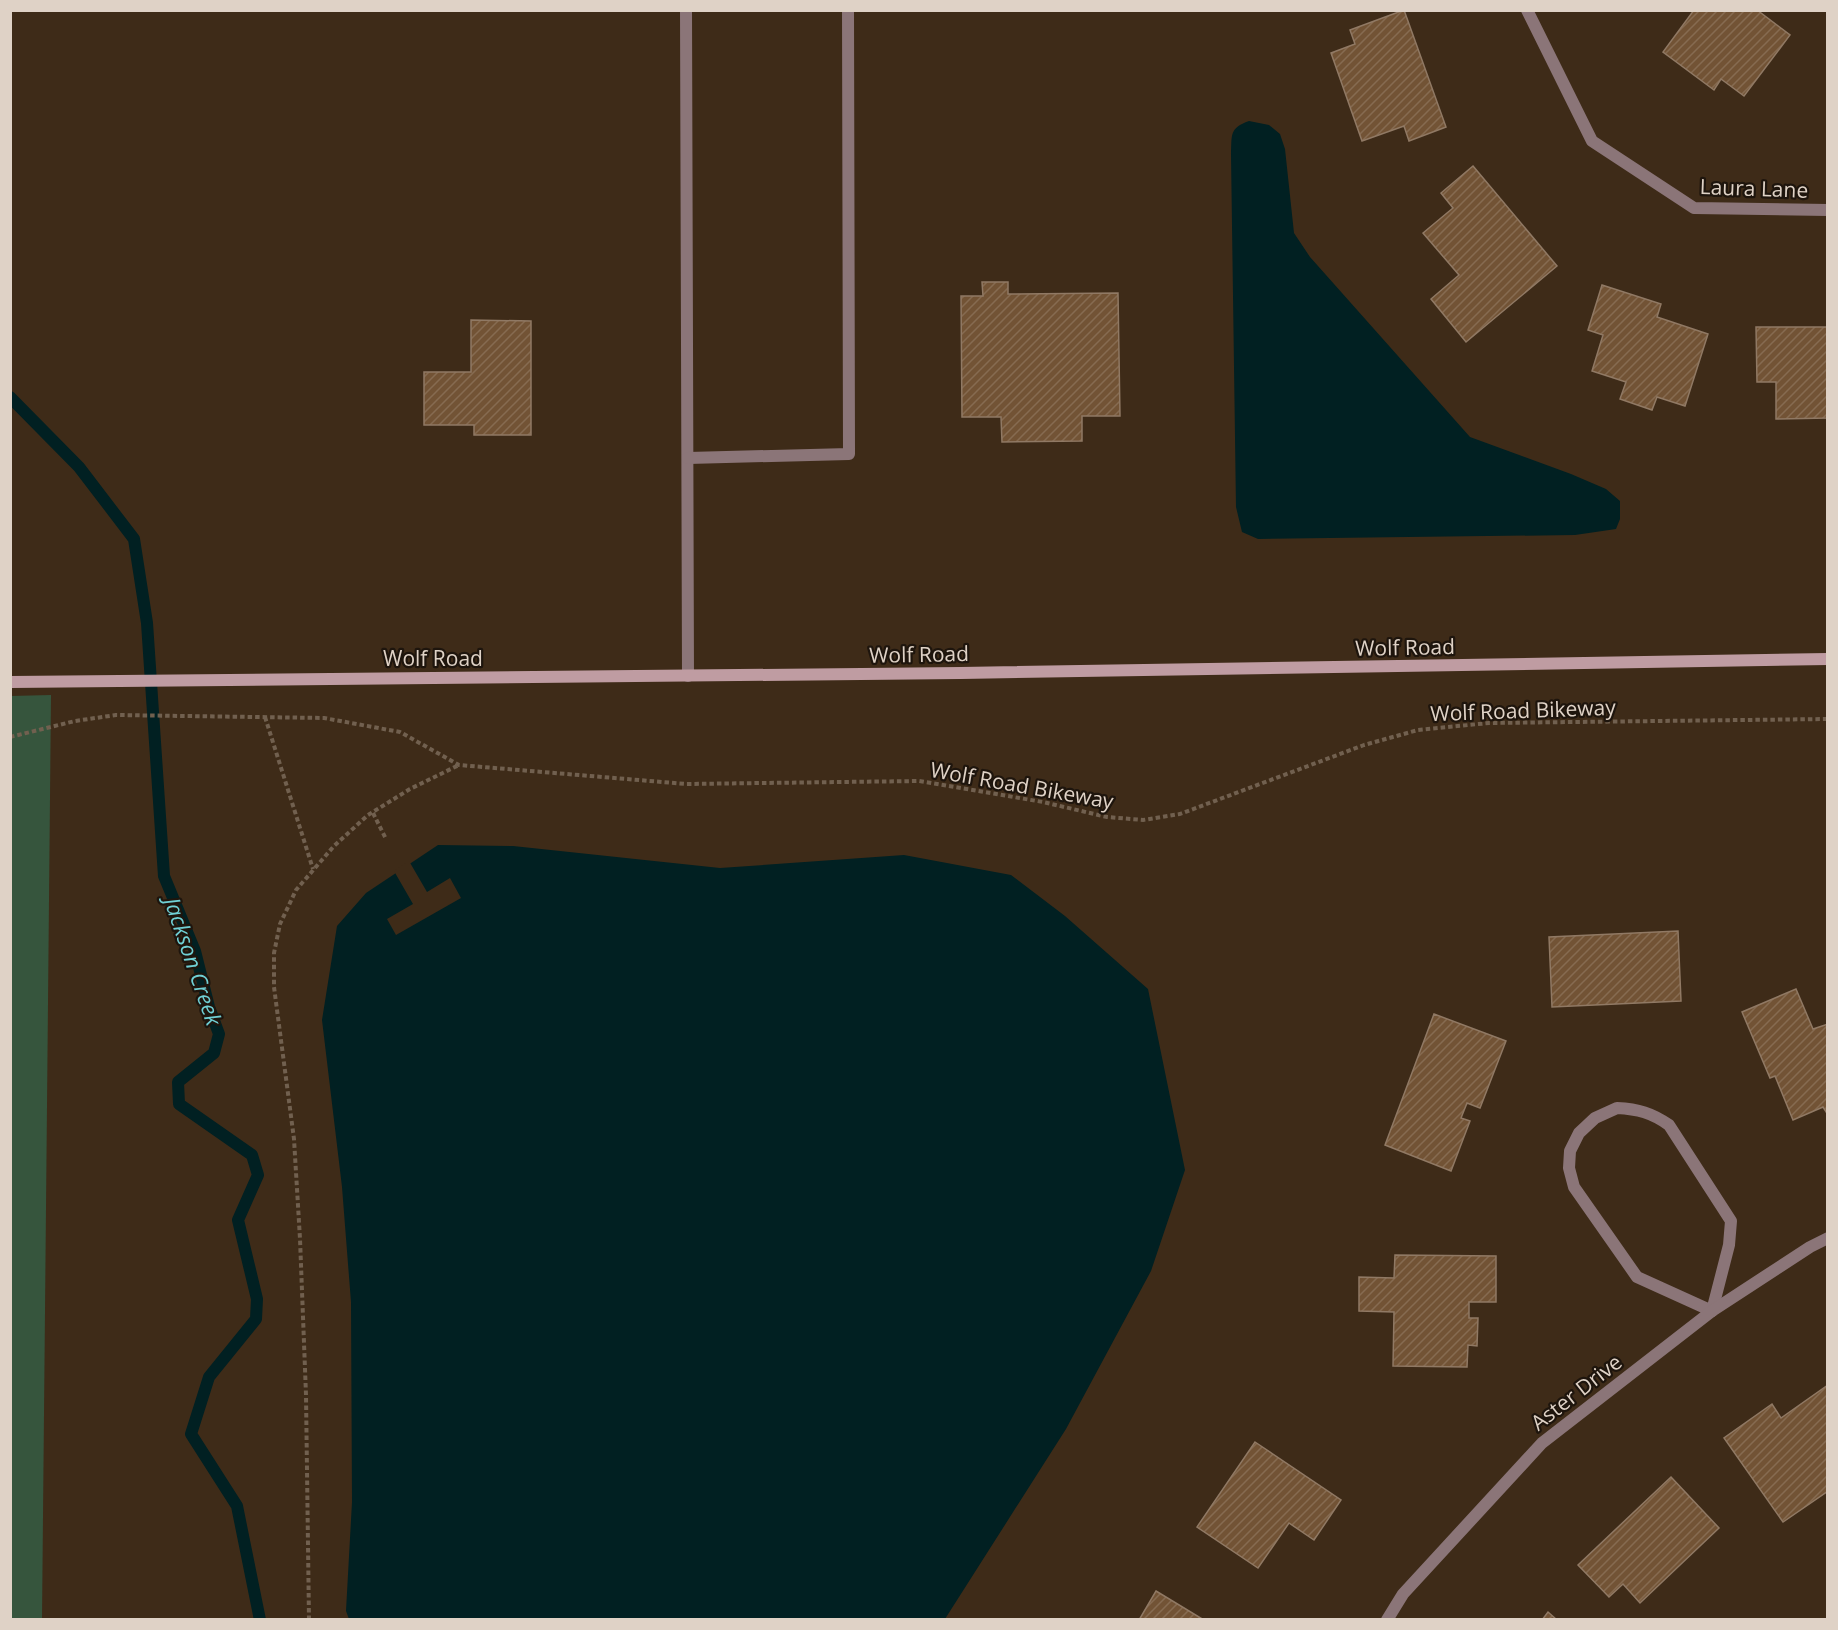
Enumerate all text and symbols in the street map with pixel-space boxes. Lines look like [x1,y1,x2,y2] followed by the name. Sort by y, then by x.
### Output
[1699,172,1809,204] street label: Laura Lane
[1355,632,1455,662] street label: Wolf Road
[869,639,969,669] street label: Wolf Road
[383,644,483,672] street label: Wolf Road
[1430,693,1617,727] street label: Wolf Road Bikeway
[928,755,1116,815] street label: Wolf Road Bikeway
[157,889,230,1030] water label: Jackson Creek
[1525,1348,1627,1436] street label: Aster Drive

